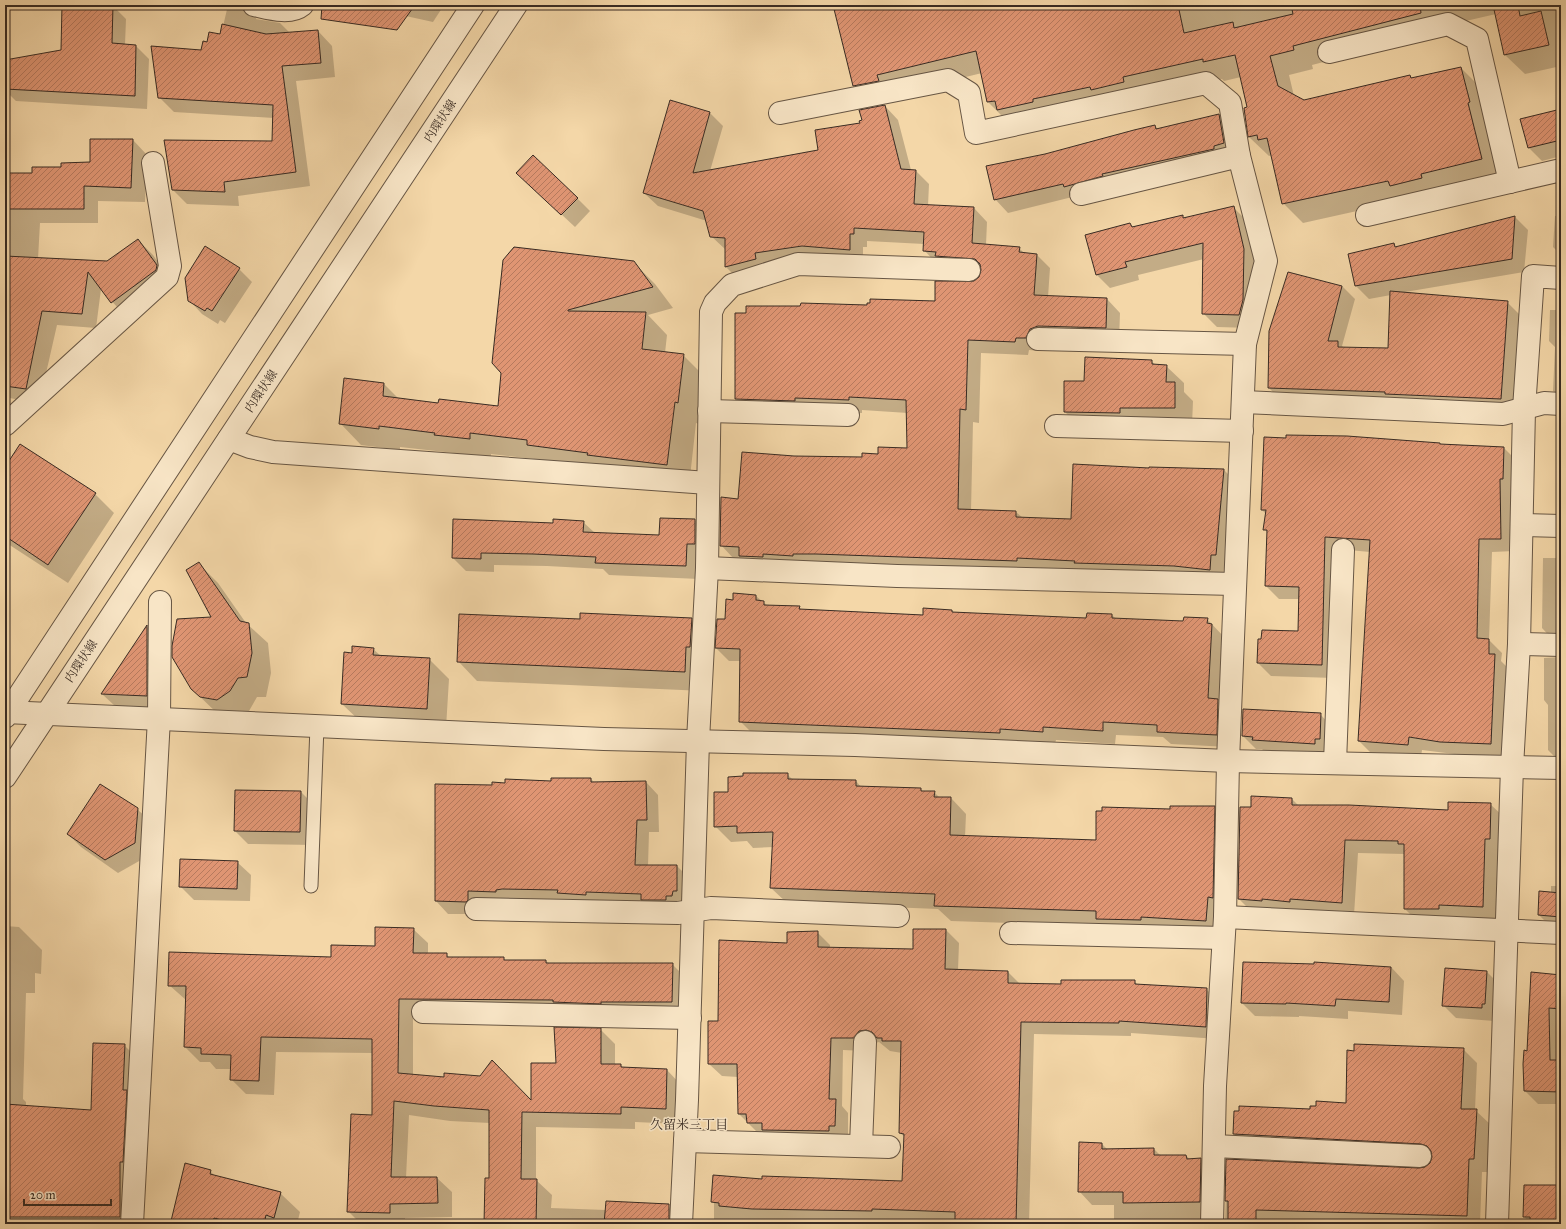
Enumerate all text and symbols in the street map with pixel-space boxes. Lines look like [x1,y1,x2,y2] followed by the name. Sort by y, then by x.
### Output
[421,97,459,145] street label: 内環状線
[242,367,280,415] street label: 内環状線
[62,637,100,685] street label: 内環状線
[650,1117,728,1133] district label: 久留米三丁目
[24,1181,111,1207] scale bar
[30,1188,56,1202] text: 20 m

